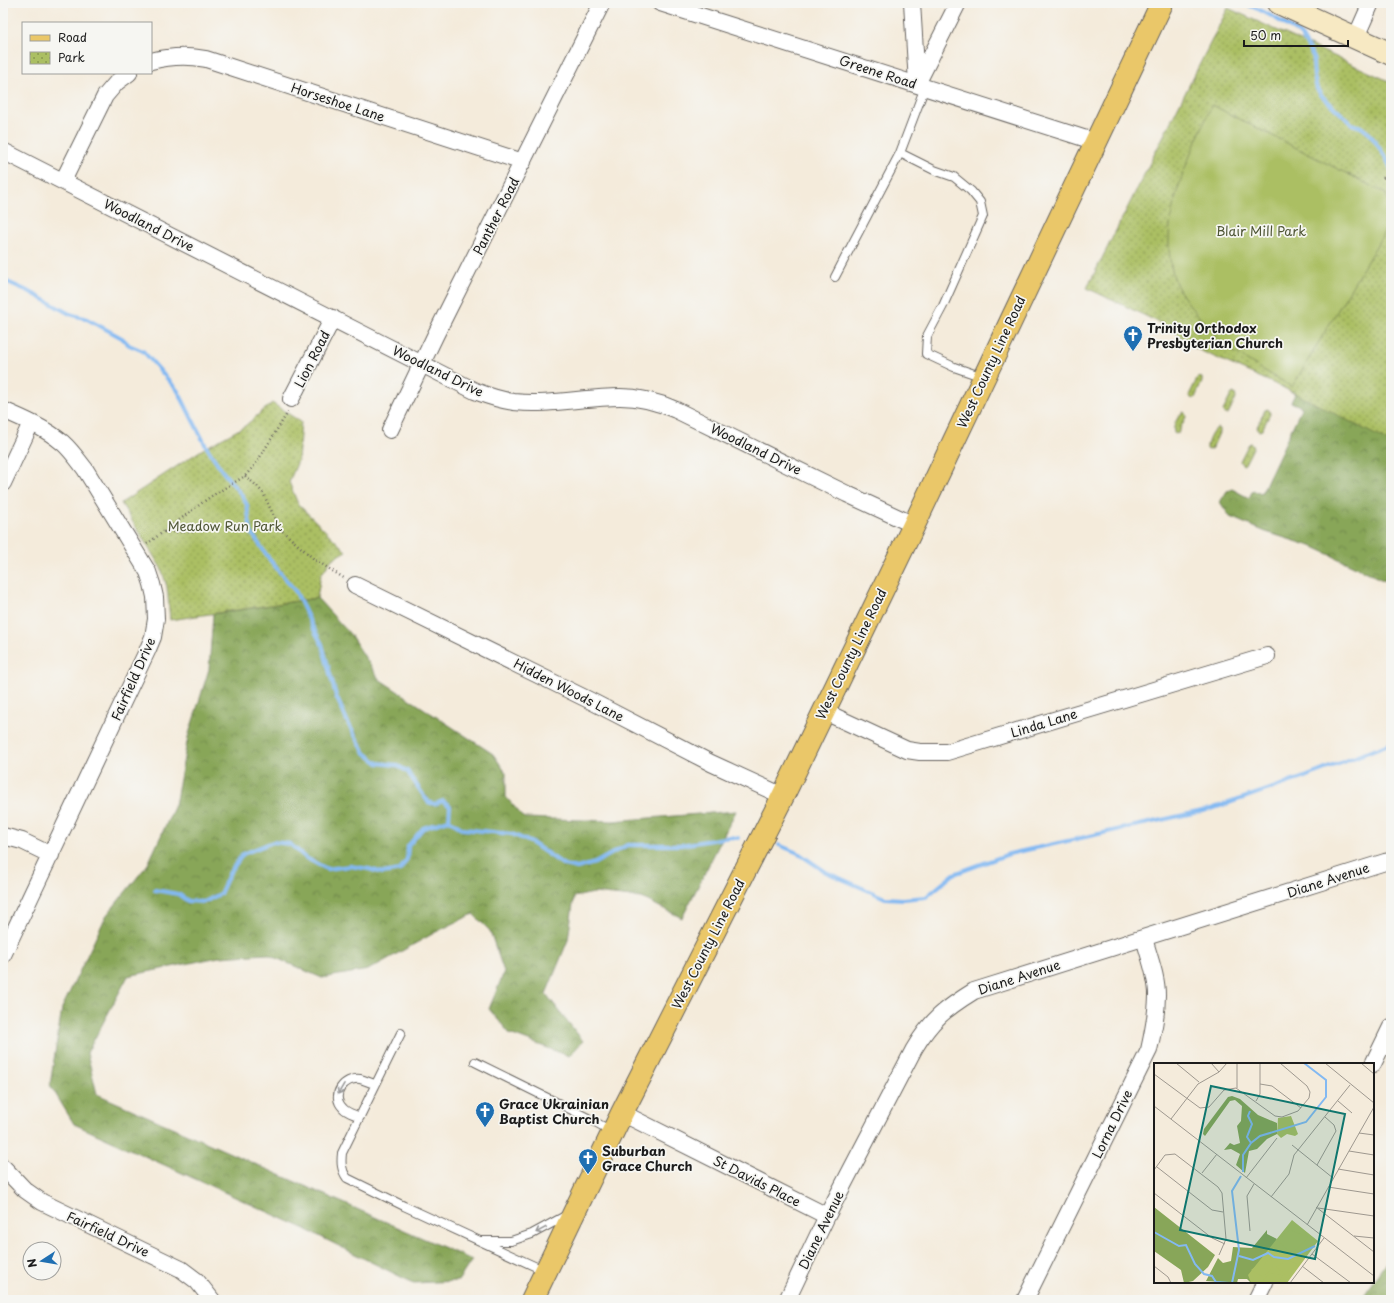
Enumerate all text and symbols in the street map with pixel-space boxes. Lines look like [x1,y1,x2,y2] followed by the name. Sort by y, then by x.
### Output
[22,22,152,74] legend
[1244,22,1348,48] scale bar
[1250,26,1281,44] text: 50 m
[58,28,87,46] text: Road
[58,48,85,66] text: Park
[837,50,919,93] street label: Greene Road
[289,77,388,126] street label: Horseshoe Lane
[468,173,523,258] street label: Panther Road
[101,194,198,256] street label: Woodland Drive
[1216,221,1306,240] park label: Blair Mill Park
[952,293,1030,431] street label: West County Line Road
[1147,318,1283,352] place label: Trinity Orthodox Presbyterian Church
[1122,324,1144,352] church icon: Trinity Orthodox Presbyterian Church
[289,327,334,391] street label: Lion Road
[389,340,487,401] street label: Woodland Drive
[707,418,805,479] street label: Woodland Drive
[168,516,282,535] park label: Meadow Run Park
[810,585,891,723] street label: West County Line Road
[106,634,159,723] street label: Fairfield Drive
[511,653,628,726] street label: Hidden Woods Lane
[1008,703,1079,742] street label: Linda Lane
[1284,857,1371,902] street label: Diane Avenue
[666,875,749,1012] street label: West County Line Road
[975,954,1062,999] street label: Diane Avenue
[1154,1063,1374,1283] inset map
[337,1083,345,1095] one-way arrow
[1087,1086,1136,1161] street label: Lorna Drive
[499,1094,609,1128] place label: Grace Ukrainian Baptist Church
[474,1100,496,1128] church icon: Grace Ukrainian Baptist Church
[602,1141,693,1175] place label: Suburban Grace Church
[577,1147,599,1175] church icon: Suburban Grace Church
[710,1150,804,1211] street label: St Davids Place
[793,1187,848,1272] street label: Diane Avenue
[64,1206,153,1261] street label: Fairfield Drive
[535,1226,547,1234] one-way arrow
[22,1241,62,1281] north arrow
[22,1257,41,1269] text: N

